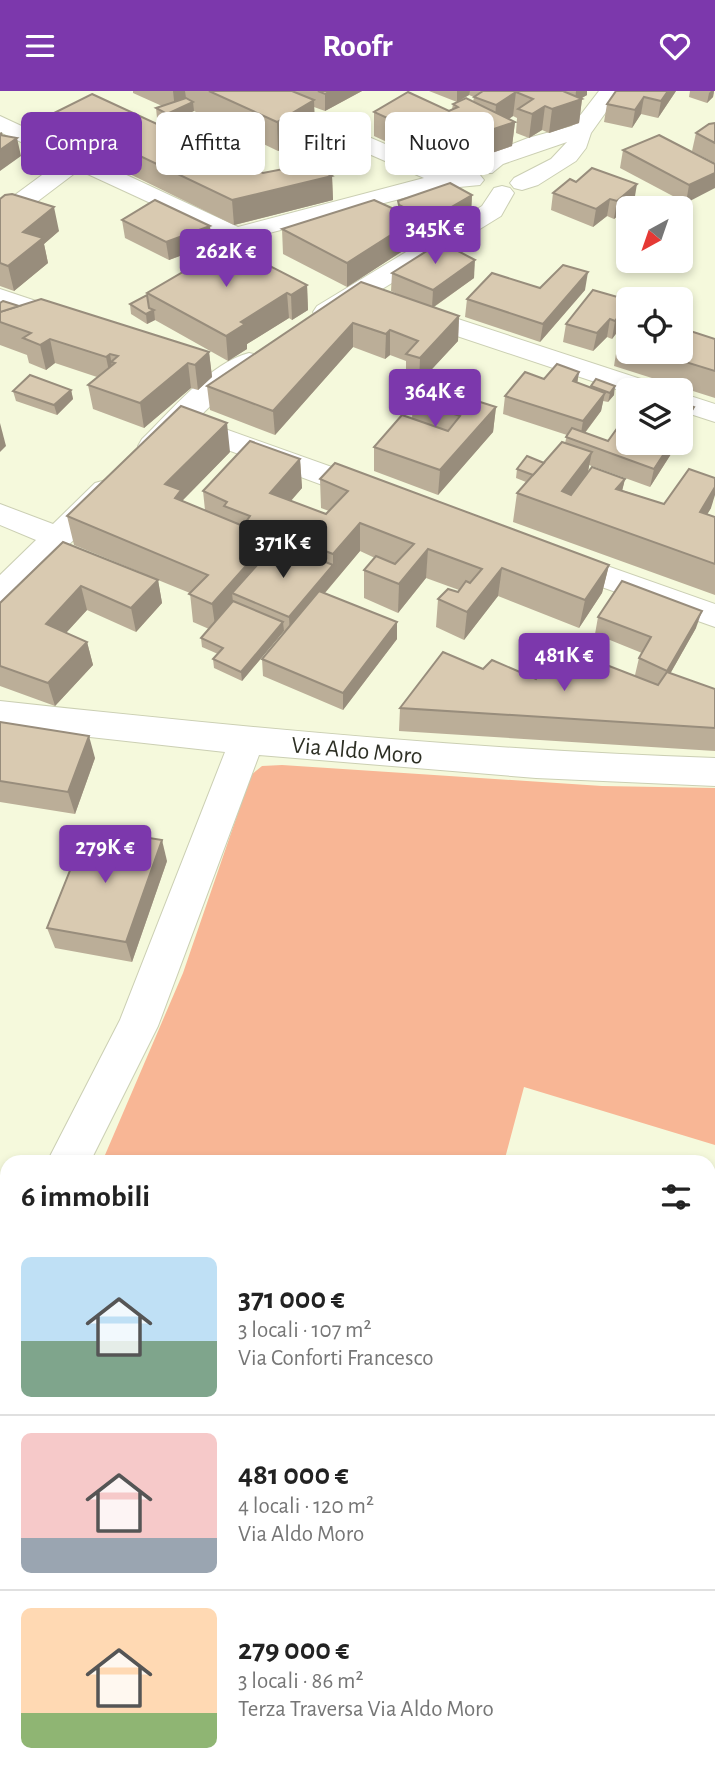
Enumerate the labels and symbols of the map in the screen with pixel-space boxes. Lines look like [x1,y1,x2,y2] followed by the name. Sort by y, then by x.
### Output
[616,196,693,273] north arrow
[378,207,492,266] pin: 345K €
[169,229,283,289] pin: 262K €
[378,369,492,429] pin: 364K €
[226,521,340,580] pin: 371K €
[507,633,621,693] pin: 481K €
[290,733,424,769] street label: Via Aldo Moro
[48,825,162,885] pin: 279K €

